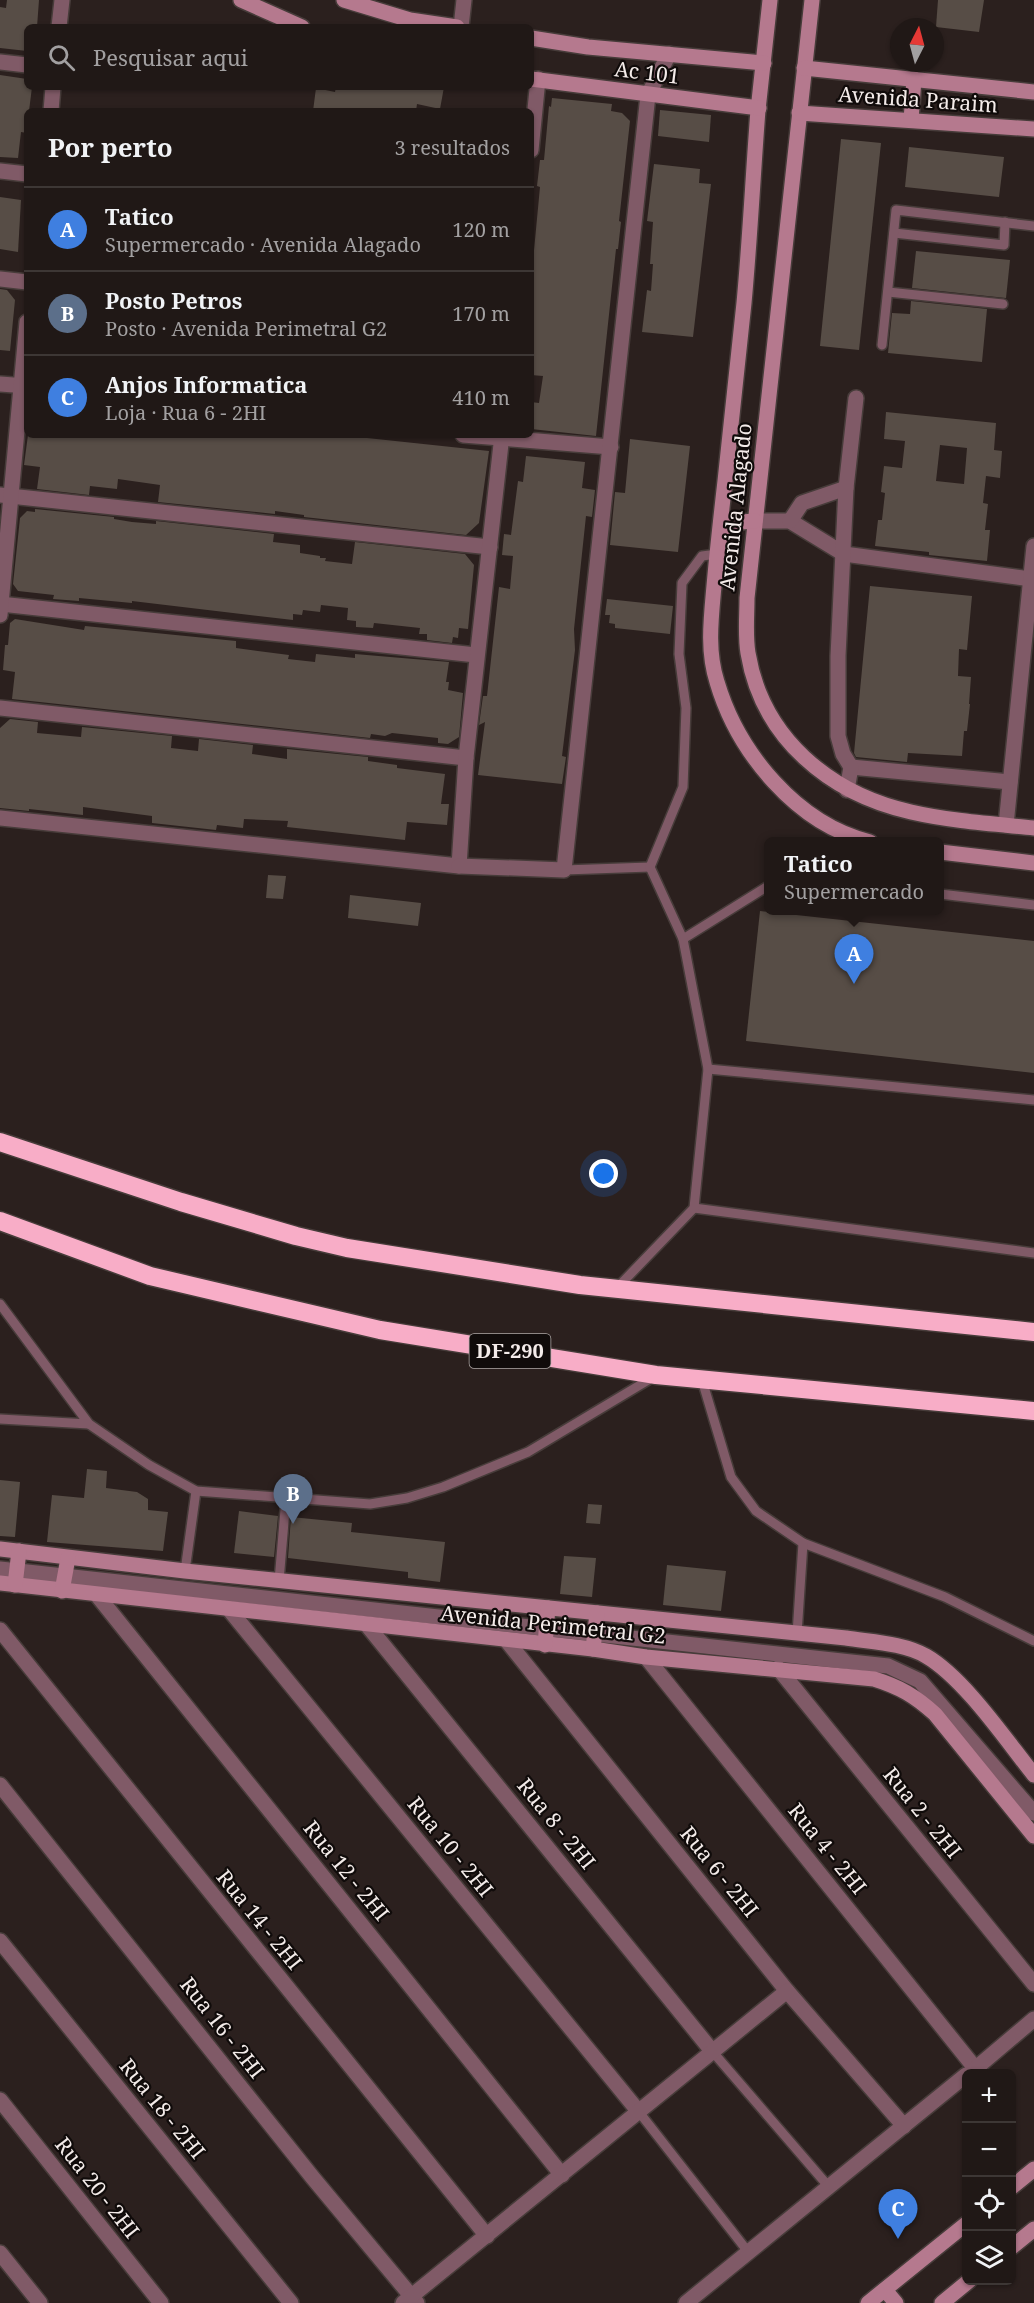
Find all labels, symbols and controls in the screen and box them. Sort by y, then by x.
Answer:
north arrow [890,18,944,72]
search box [24,24,534,90]
icon: search [45,41,78,74]
text: Pesquisar aqui [93,42,248,72]
street label: Ac 101 [613,54,681,90]
street label: Avenida Paraim [837,79,999,119]
text: Por perto [48,129,173,165]
text: 3 resultados [394,134,510,161]
text: Tatico [105,201,174,231]
text: A [60,216,75,243]
text: 120 m [452,216,510,243]
text: Supermercado · Avenida Alagado [105,231,421,258]
text: Posto Petros [105,285,242,315]
text: B [61,300,74,327]
text: 170 m [452,300,510,327]
text: Posto · Avenida Perimetral G2 [105,315,387,342]
text: Anjos Informatica [105,369,307,399]
text: C [61,384,74,411]
text: 410 m [452,384,510,411]
text: Loja · Rua 6 - 2HI [105,399,266,426]
street label: Avenida Alagado [712,422,758,592]
popup [764,837,944,915]
text: Tatico [784,848,853,878]
text: Supermercado [784,878,924,905]
pin: A [834,934,874,984]
your location [589,1159,618,1188]
road number: DF-290 [470,1334,550,1368]
pin: B [274,1474,312,1524]
street label: Avenida Perimetral G2 [439,1598,667,1650]
street label: Rua 2 - 2HI [877,1761,968,1864]
street label: Rua 8 - 2HI [511,1772,602,1875]
street label: Rua 10 - 2HI [402,1790,500,1902]
street label: Rua 4 - 2HI [782,1797,873,1900]
street label: Rua 12 - 2HI [298,1814,396,1926]
street label: Rua 6 - 2HI [674,1820,765,1923]
street label: Rua 14 - 2HI [211,1863,309,1975]
street label: Rua 16 - 2HI [174,1971,271,2084]
street label: Rua 18 - 2HI [114,2052,212,2164]
map controls [962,2069,1016,2285]
button: + [962,2069,1016,2123]
button: − [962,2123,1016,2177]
street label: Rua 20 - 2HI [49,2131,146,2244]
button: locate [962,2177,1016,2231]
pin: C [878,2190,918,2239]
button: layers [962,2231,1016,2285]

